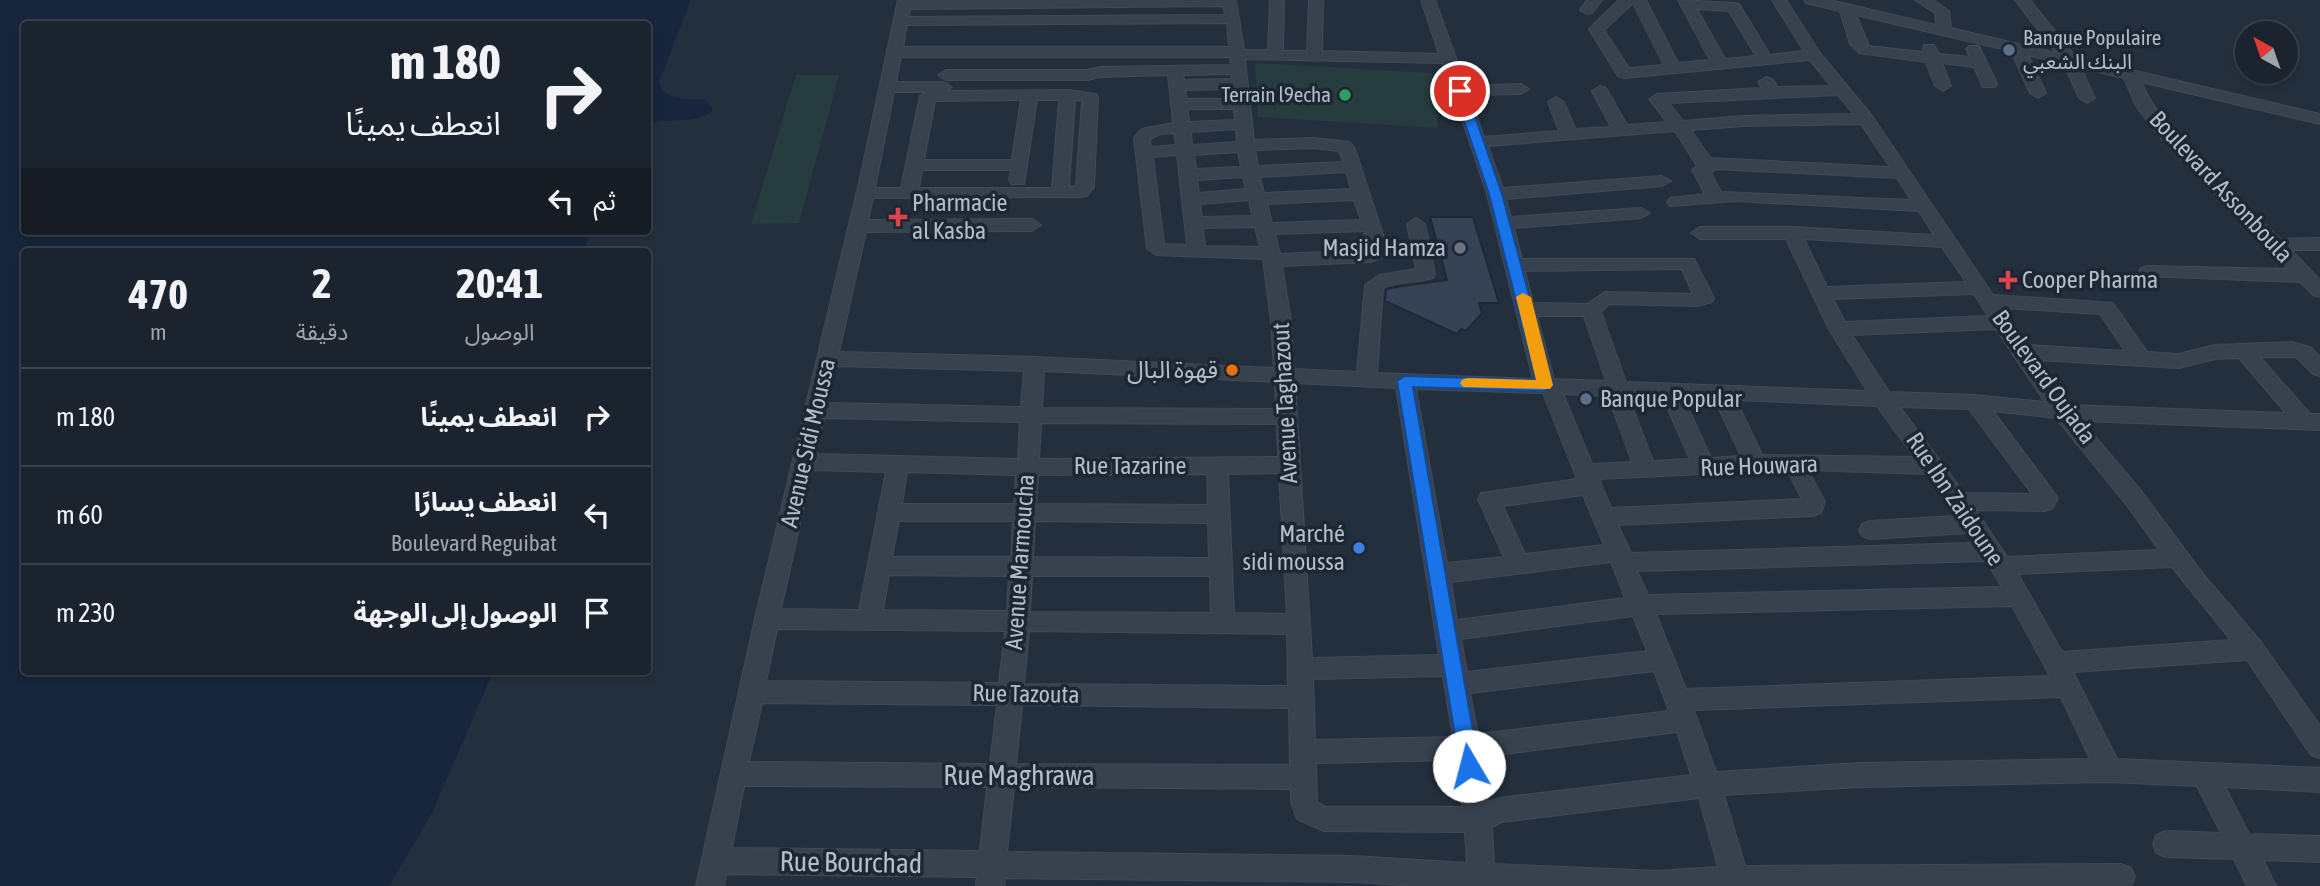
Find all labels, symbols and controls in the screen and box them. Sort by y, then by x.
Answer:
north arrow [2235,21,2298,84]
map controls [2235,21,2298,84]
place label: Banque Populaire البنك الشعبي [2023,25,2161,78]
text: 180 m [390,33,501,89]
marker: Banque Populaire البنك الشعبي [2001,42,2017,58]
icon: right [525,49,616,140]
pin [1430,61,1490,121]
icon: arrive [1441,72,1479,110]
place label: Terrain l9echa [1221,82,1331,106]
marker: Terrain l9echa [1337,87,1353,103]
text: انعطف يمينًا [346,105,501,142]
street label: Boulevard Assonboula [2144,105,2298,268]
icon: left [542,182,580,220]
text: ثم [594,186,616,216]
place label: Pharmacie al Kasba [912,189,1007,244]
marker: Pharmacie al Kasba [890,209,906,225]
place label: Masjid Hamza [1322,234,1446,261]
marker: Masjid Hamza [1452,240,1468,256]
text: 2 [312,259,332,307]
text: 20:41 [456,259,543,307]
place label: Cooper Pharma [2022,266,2158,293]
text: 470 [129,270,188,318]
marker: Cooper Pharma [2000,272,2016,288]
street label: Boulevard Oujada [1987,305,2102,449]
text: m [150,319,167,345]
text: دقيقة [296,319,348,345]
text: الوصول [465,319,535,345]
street label: Avenue Taghazout [1267,322,1302,484]
street label: Avenue Sidi Moussa [775,356,840,530]
place label: قهوة البال [1127,356,1218,384]
marker: قهوة البال [1224,362,1240,378]
place label: Banque Popular [1600,385,1743,412]
marker: Banque Popular [1578,391,1594,407]
icon: right [578,398,616,436]
text: 180 m [56,402,115,432]
text: انعطف يمينًا [420,402,557,432]
street label: Rue Ibn Zaidoune [1901,427,2010,570]
street label: Rue Houwara [1700,450,1818,481]
street label: Rue Tazarine [1074,452,1186,479]
street label: Avenue Marmoucha [1000,473,1039,651]
text: انعطف يسارًا [414,487,557,517]
icon: left [578,496,616,534]
text: 60 m [56,500,103,530]
place label: Marché sidi moussa [1243,520,1345,575]
text: Boulevard Reguibat [391,530,557,556]
marker: Marché sidi moussa [1351,540,1367,556]
icon: arrive [578,594,616,632]
text: 230 m [56,598,115,628]
text: الوصول إلى الوجهة [354,598,557,628]
street label: Rue Tazouta [972,679,1080,708]
position arrow [1432,729,1506,803]
street label: Rue Maghrawa [943,759,1095,791]
street label: Rue Bourchad [779,845,923,879]

